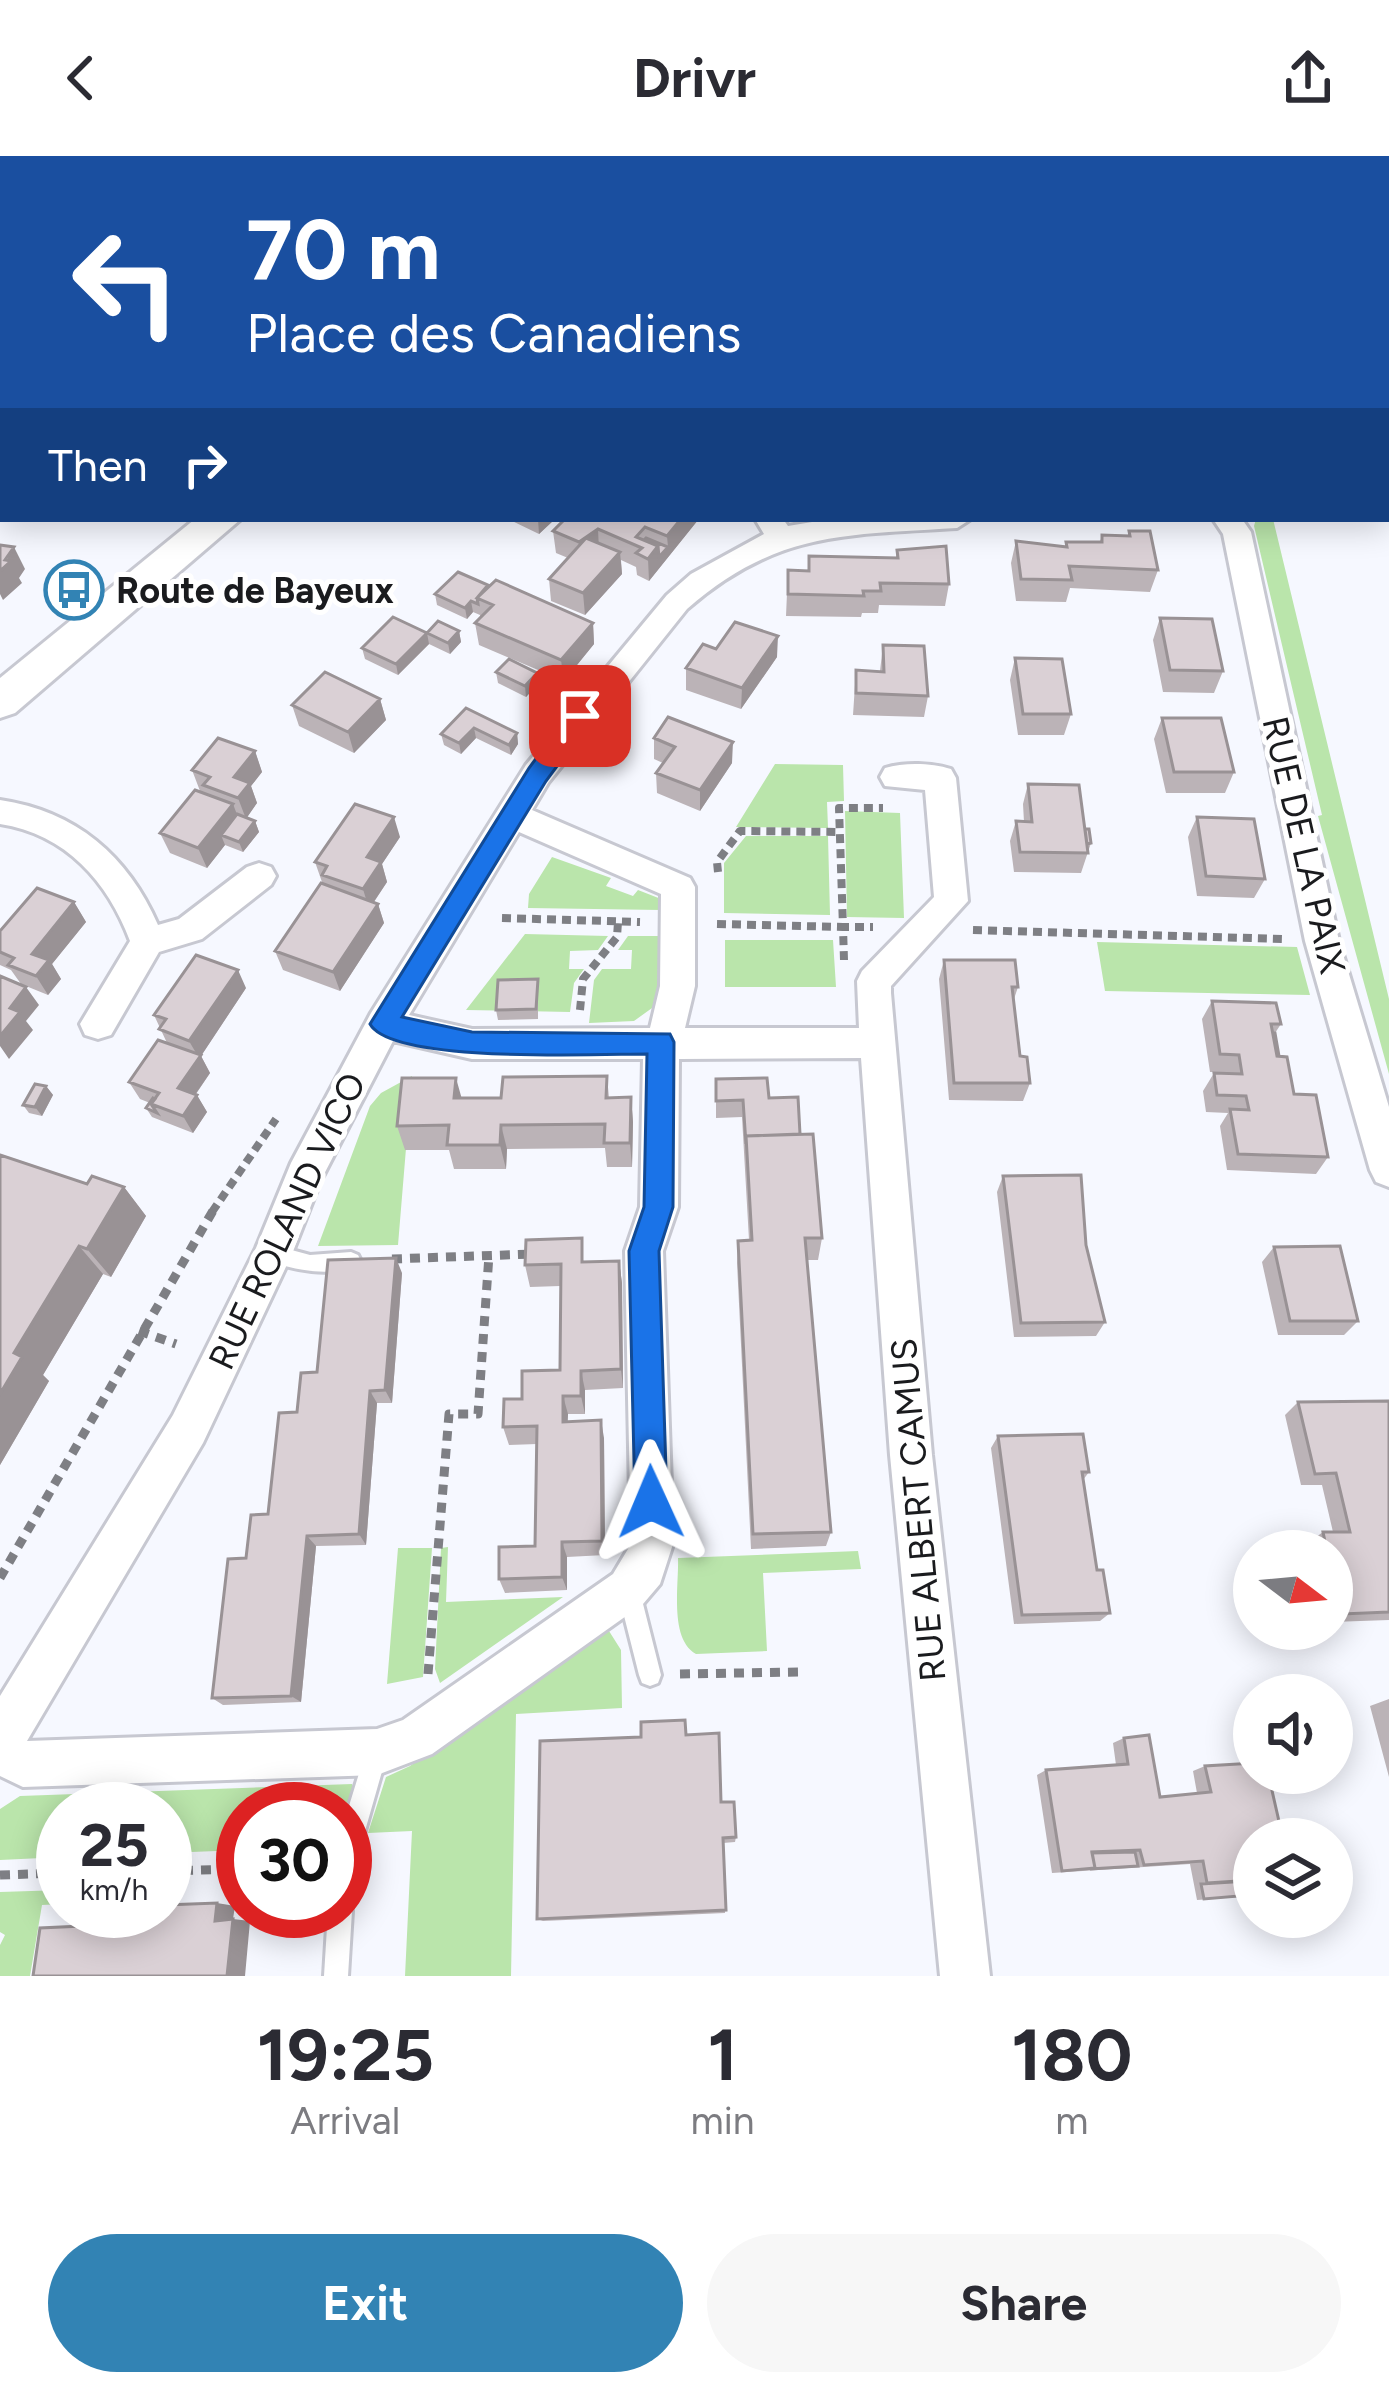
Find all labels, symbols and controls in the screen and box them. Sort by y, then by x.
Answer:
icon: back [48,45,114,111]
icon: share [1275,45,1341,111]
text: Drivr [633,46,756,111]
text: 70 m [246,199,440,300]
icon: left [48,204,204,360]
text: Place des Canadiens [246,301,741,366]
icon: right [172,432,238,498]
text: Then [48,438,148,492]
bus stop icon: Route de Bayeux [43,559,105,621]
place label: Route de Bayeux [116,569,394,612]
pin [529,665,631,767]
icon: arrive [547,683,613,749]
street label: RUE DE LA PAIX [1254,712,1354,978]
street label: RUE ROLAND VICO [199,1066,375,1376]
street label: RUE ALBERT CAMUS [882,1337,954,1683]
position arrow [588,1439,714,1565]
north arrow [1233,1530,1353,1650]
map controls [1233,1530,1353,1938]
button: sound [1233,1674,1353,1794]
speed limit sign: 30 [216,1782,372,1938]
text: 25 [79,1809,149,1881]
button: layers [1233,1818,1353,1938]
text: km/h [80,1871,148,1908]
text: 19:25 [257,2012,434,2098]
text: 1 [707,2012,738,2098]
text: 180 [1011,2012,1132,2098]
text: Arrival [290,2097,400,2144]
text: min [691,2097,755,2144]
text: m [1055,2097,1088,2144]
button: Exit [48,2234,683,2372]
button: Share [707,2234,1341,2372]

